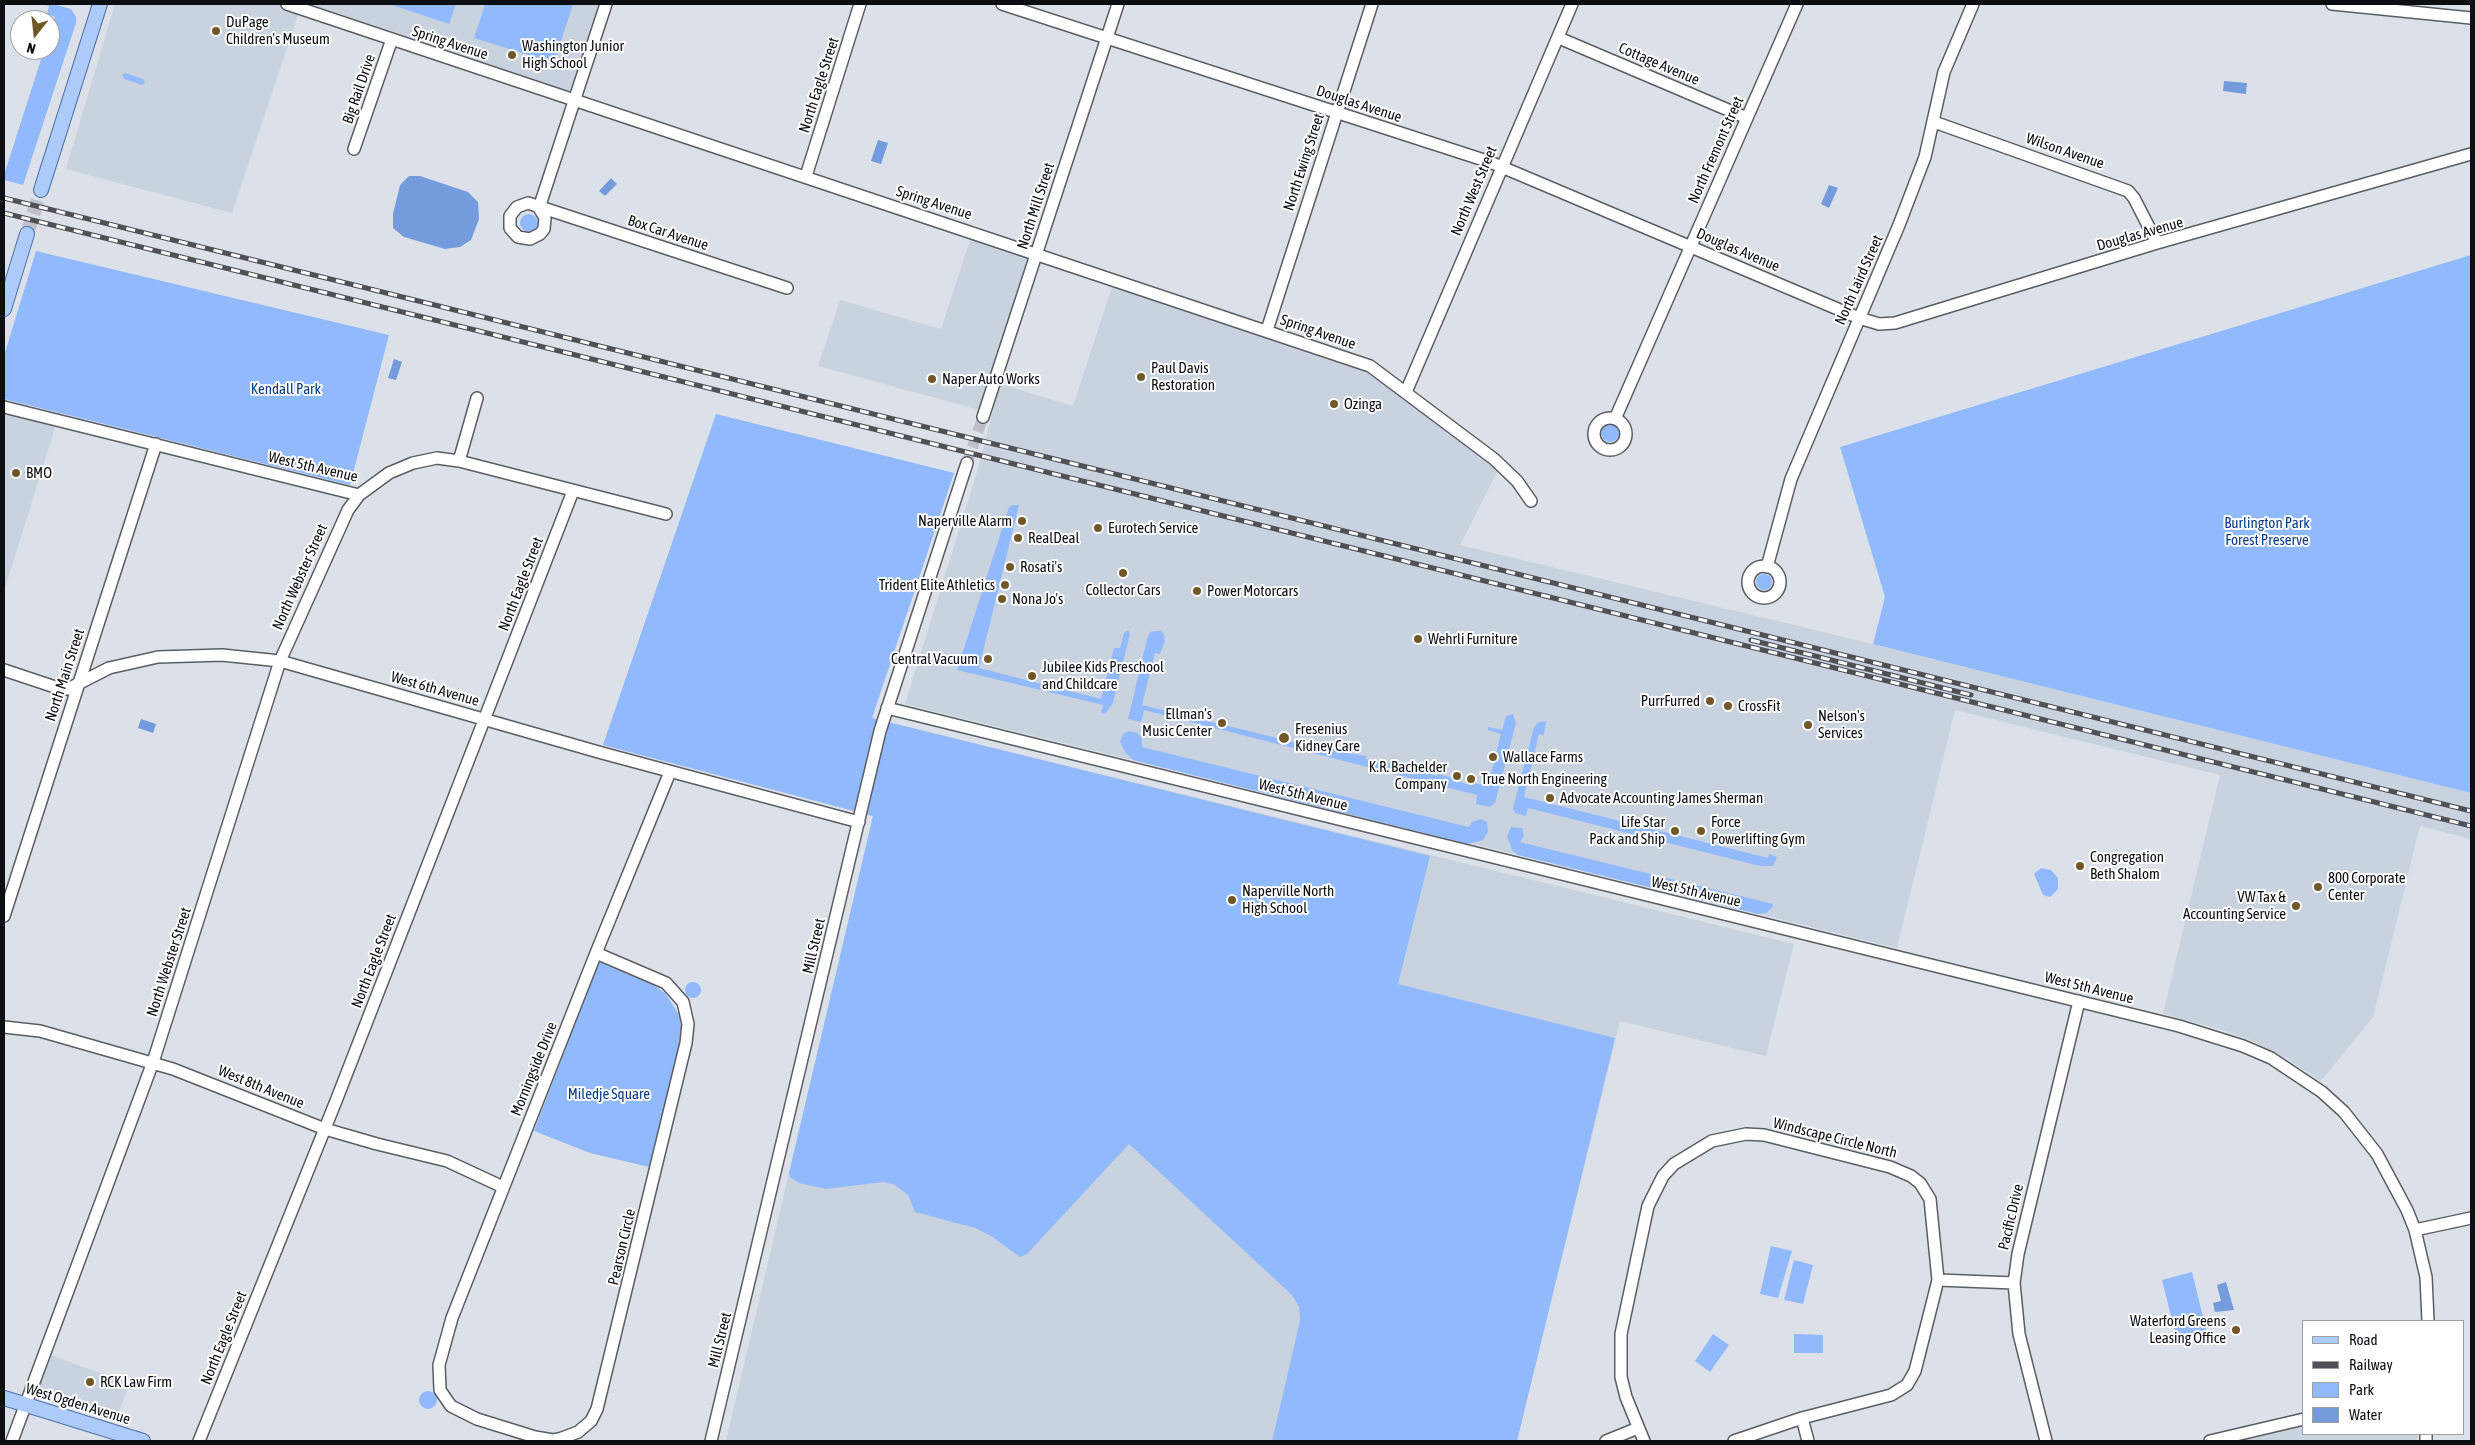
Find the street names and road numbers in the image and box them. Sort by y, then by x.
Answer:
street label: Spring Avenue [410,22,490,64]
street label: North Eagle Street [795,35,843,135]
street label: Cottage Avenue [1616,39,1702,89]
street label: Big Rail Drive [339,52,379,126]
street label: Douglas Avenue [1314,82,1404,126]
street label: North Fremont Street [1684,94,1748,206]
street label: North Ewing Street [1280,111,1328,213]
street label: Wilson Avenue [2024,129,2106,173]
street label: North West Street [1447,143,1501,239]
street label: North Mill Street [1013,160,1059,252]
street label: Spring Avenue [894,182,974,224]
street label: Box Car Avenue [625,211,711,255]
street label: Douglas Avenue [2095,213,2185,255]
street label: Douglas Avenue [1694,224,1782,276]
street label: North Laird Street [1831,232,1887,328]
street label: Spring Avenue [1278,311,1358,353]
street label: West 5th Avenue [267,448,359,486]
street label: North Webster Street [269,521,331,633]
street label: North Eagle Street [495,534,547,634]
street label: North Main Street [42,626,88,724]
street label: West 6th Avenue [389,668,481,710]
street label: West 5th Avenue [1257,775,1349,815]
street label: West 5th Avenue [1650,873,1742,911]
street label: North Webster Street [143,905,195,1019]
street label: North Eagle Street [348,911,400,1011]
street label: Mill Street [799,916,829,976]
street label: West 5th Avenue [2043,968,2135,1008]
street label: Morningside Drive [507,1019,561,1119]
street label: West 8th Avenue [215,1062,307,1112]
street label: Windscape Circle North [1771,1114,1899,1162]
street label: Pacific Drive [1995,1182,2027,1252]
street label: Pearson Circle [604,1207,640,1287]
street label: North Eagle Street [197,1289,251,1387]
street label: Mill Street [704,1310,736,1370]
street label: West Ogden Avenue [23,1380,133,1428]

